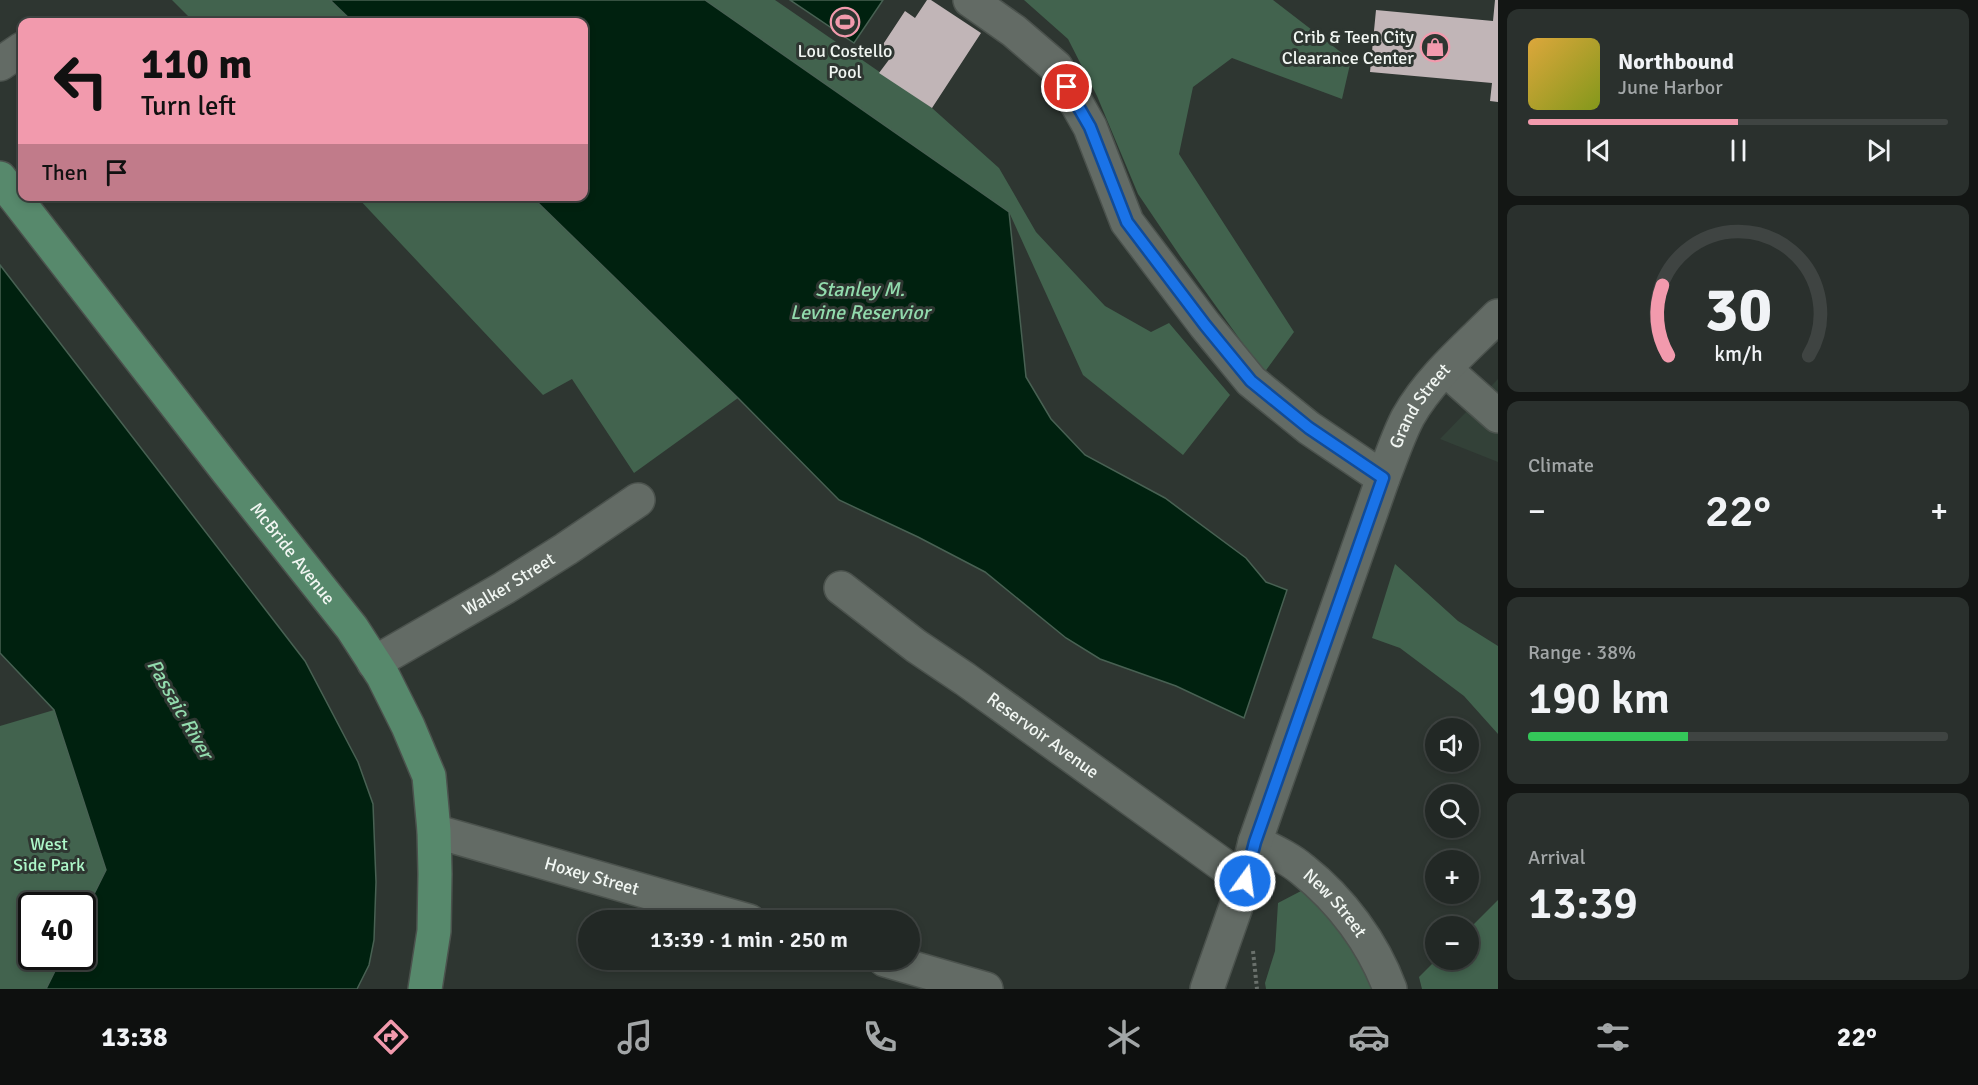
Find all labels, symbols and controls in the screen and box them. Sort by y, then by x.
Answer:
sports icon: Lou Costello Pool [829,6,861,38]
place label: Crib & Teen City Clearance Center [1282,26,1415,69]
shop icon: Crib & Teen City Clearance Center [1419,31,1451,63]
text: 110 m [141,39,252,90]
place label: Lou Costello Pool [798,40,892,83]
icon: left [42,42,120,120]
text: Northbound [1618,48,1734,75]
pin [1041,61,1092,112]
icon: arrive [1050,70,1083,103]
text: June Harbor [1618,75,1723,100]
text: Turn left [141,90,236,123]
icon: previous [1582,134,1615,167]
icon: pause [1722,134,1755,167]
icon: next [1862,134,1895,167]
icon: arrive [100,156,133,189]
text: Then [42,159,88,186]
text: 30 [1704,271,1772,348]
water label: Stanley M. Levine Reservior [790,277,933,325]
text: km/h [1714,341,1762,367]
street label: Grand Street [1384,359,1455,452]
text: Climate [1528,453,1594,478]
text: 22° [1705,484,1771,539]
text: − [1528,491,1546,532]
text: + [1930,491,1948,532]
street label: McBride Avenue [245,498,340,609]
street label: Walker Street [458,548,559,621]
text: Range · 38% [1528,640,1636,665]
water label: Passaic River [141,655,220,766]
text: 190 km [1528,671,1670,726]
street label: Reservoir Avenue [983,687,1103,783]
map controls [1425,718,1479,970]
button: sound [1425,718,1479,772]
button: search [1425,784,1479,838]
park label: West Side Park [13,833,85,876]
text: Arrival [1528,845,1586,870]
position arrow [1213,849,1277,913]
button: + [1425,850,1479,904]
street label: Hoxey Street [542,852,641,900]
street label: New Street [1299,864,1372,941]
text: 13:39 [1528,876,1638,931]
speed limit sign: 40 [18,892,96,970]
button: − [1425,916,1479,970]
text: 13:39 · 1 min · 250 m [650,926,848,953]
icon: directions [370,1016,412,1058]
icon: music [614,1016,656,1058]
icon: phone [859,1016,901,1058]
icon: climate [1103,1016,1145,1058]
icon: car [1348,1016,1390,1058]
icon: filters [1592,1016,1634,1058]
text: 13:38 [101,1021,168,1054]
text: 22° [1837,1021,1877,1054]

